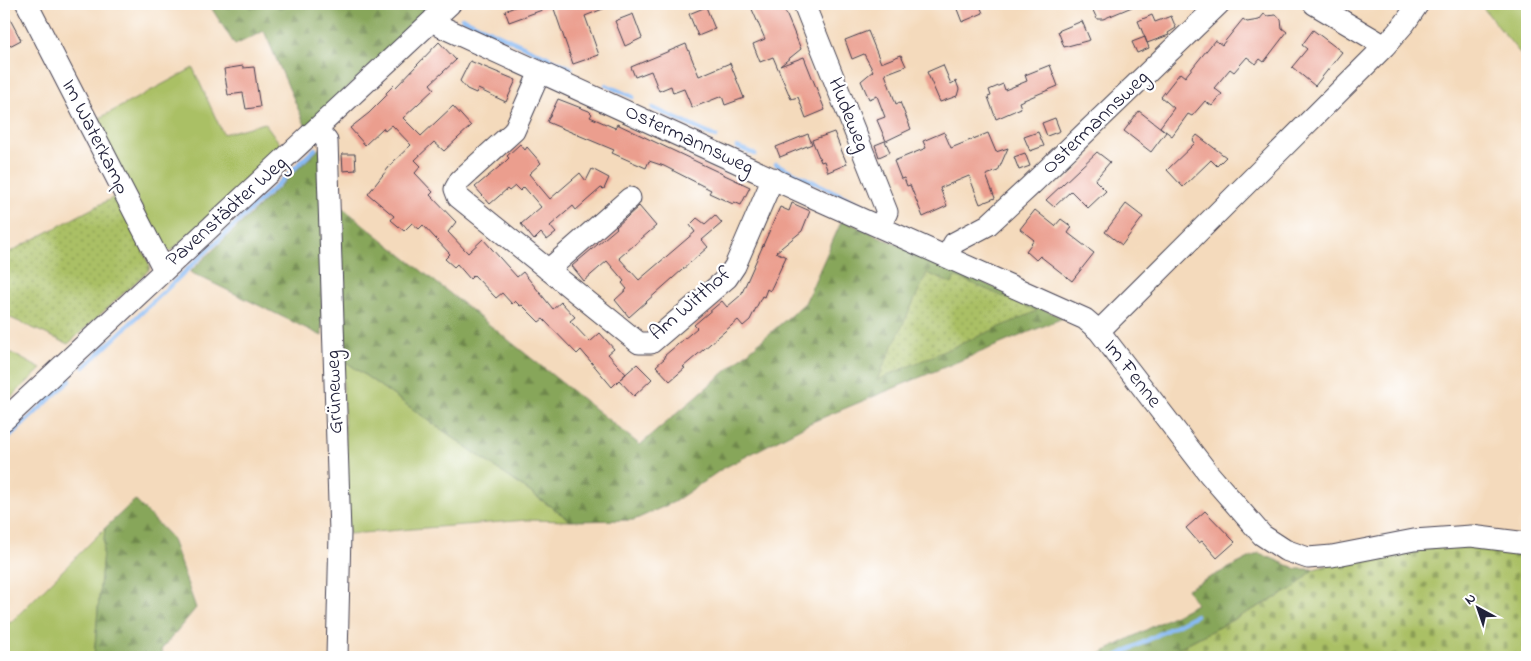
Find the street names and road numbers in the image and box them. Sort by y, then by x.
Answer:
street label: Ostermannsweg [1036,64,1158,184]
street label: Hudeweg [818,73,877,158]
street label: Im Waterkamp [53,74,137,200]
street label: Ostermannsweg [619,97,758,185]
street label: Pavenstädter Weg [160,149,296,276]
street label: Am Witthof [643,260,739,348]
street label: Im Fenne [1096,333,1169,415]
street label: Grüneweg [319,349,353,435]

